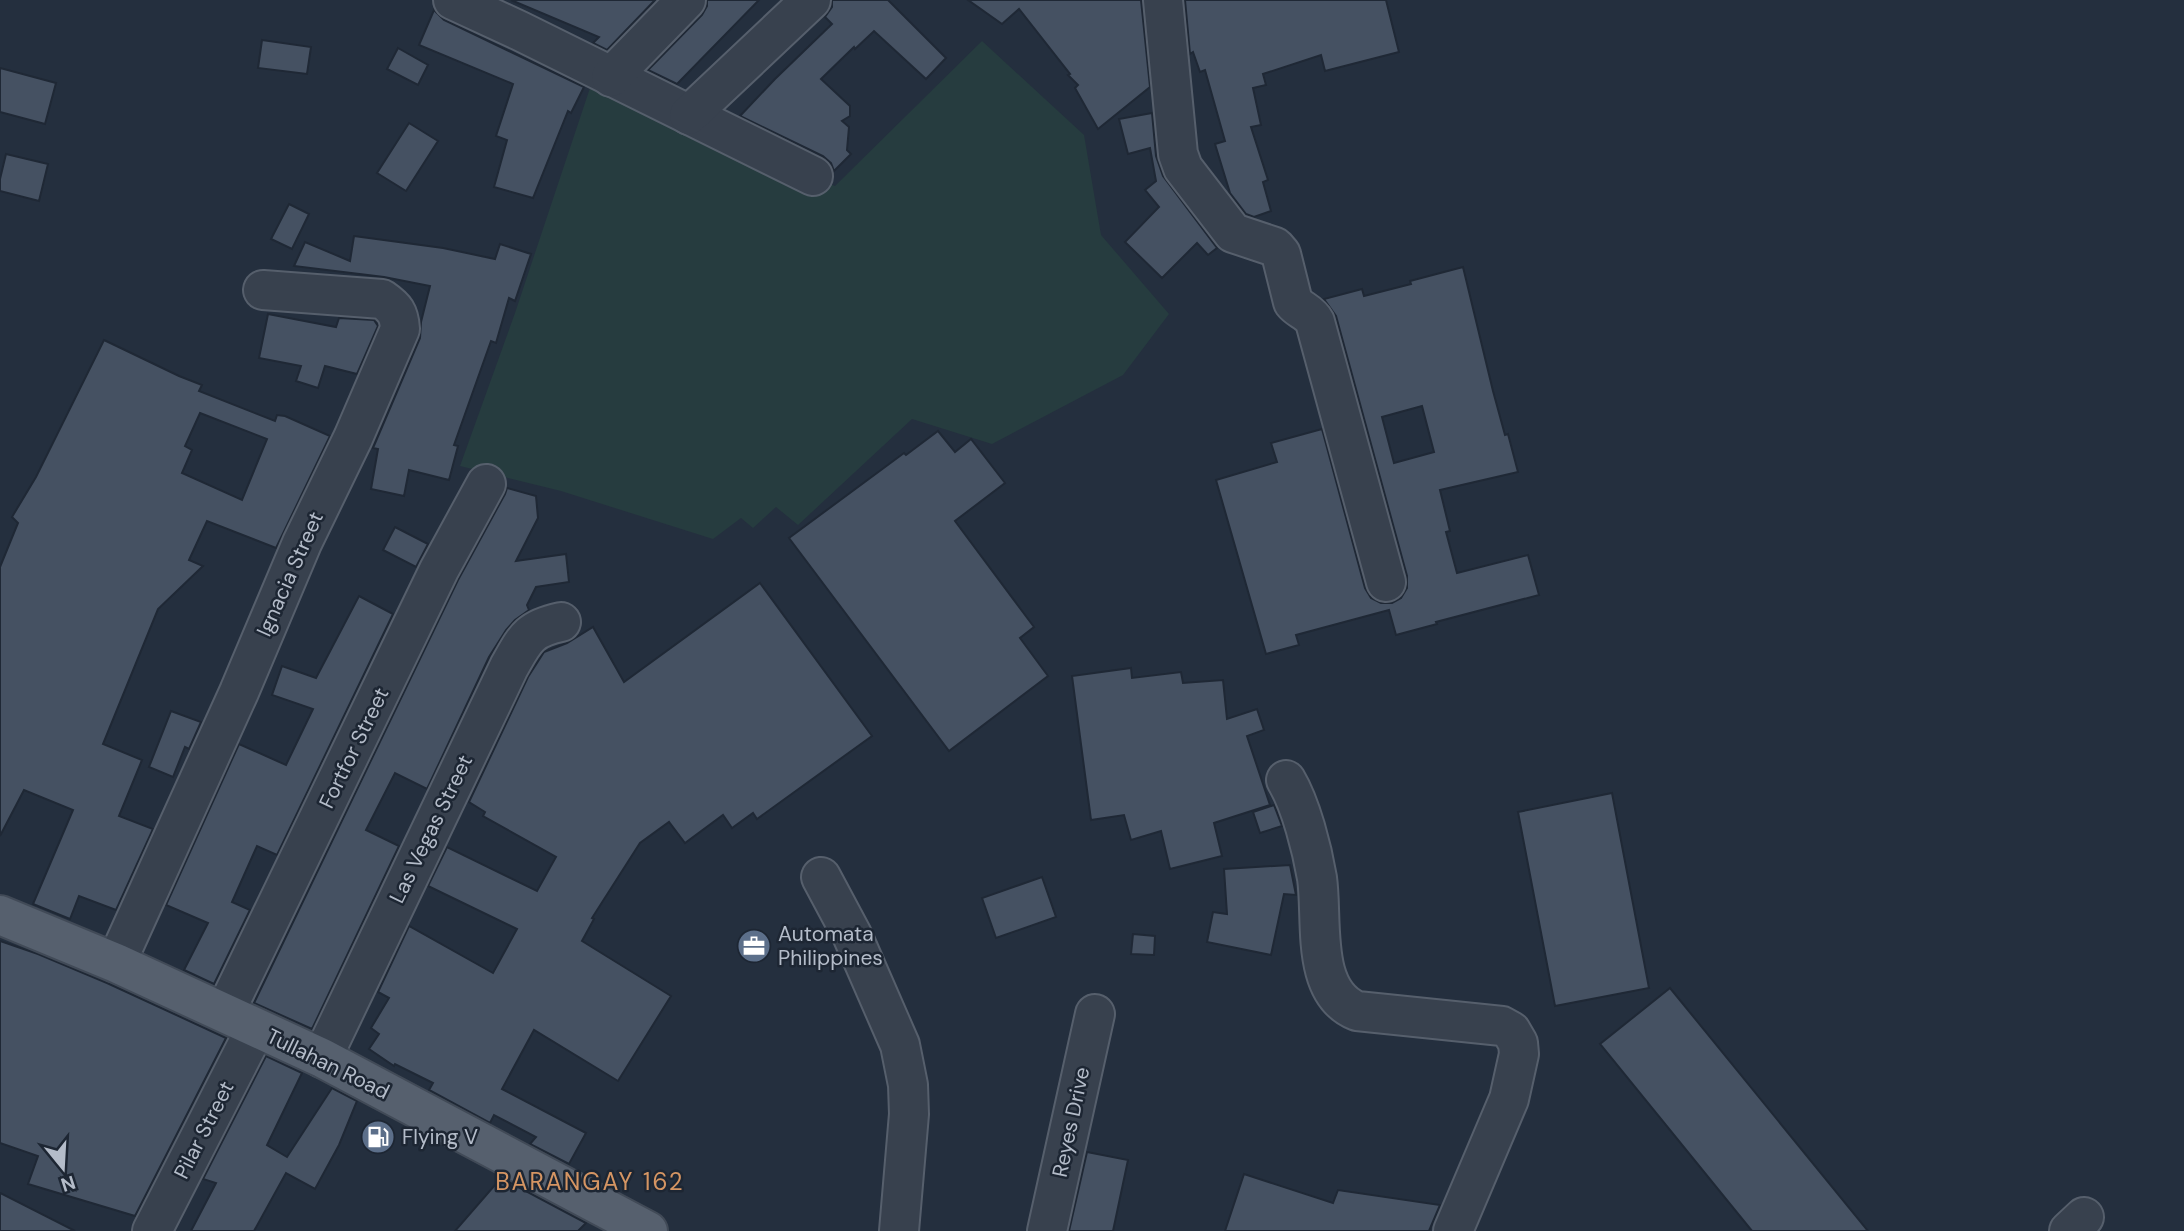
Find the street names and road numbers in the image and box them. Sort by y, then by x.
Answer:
street label: Ignacia Street [250,507,330,641]
street label: Fortfor Street [313,683,395,813]
street label: Las Vegas Street [383,750,479,908]
street label: Tullahan Road [262,1022,394,1106]
street label: Reyes Drive [1046,1064,1096,1180]
street label: Pilar Street [167,1076,241,1184]

